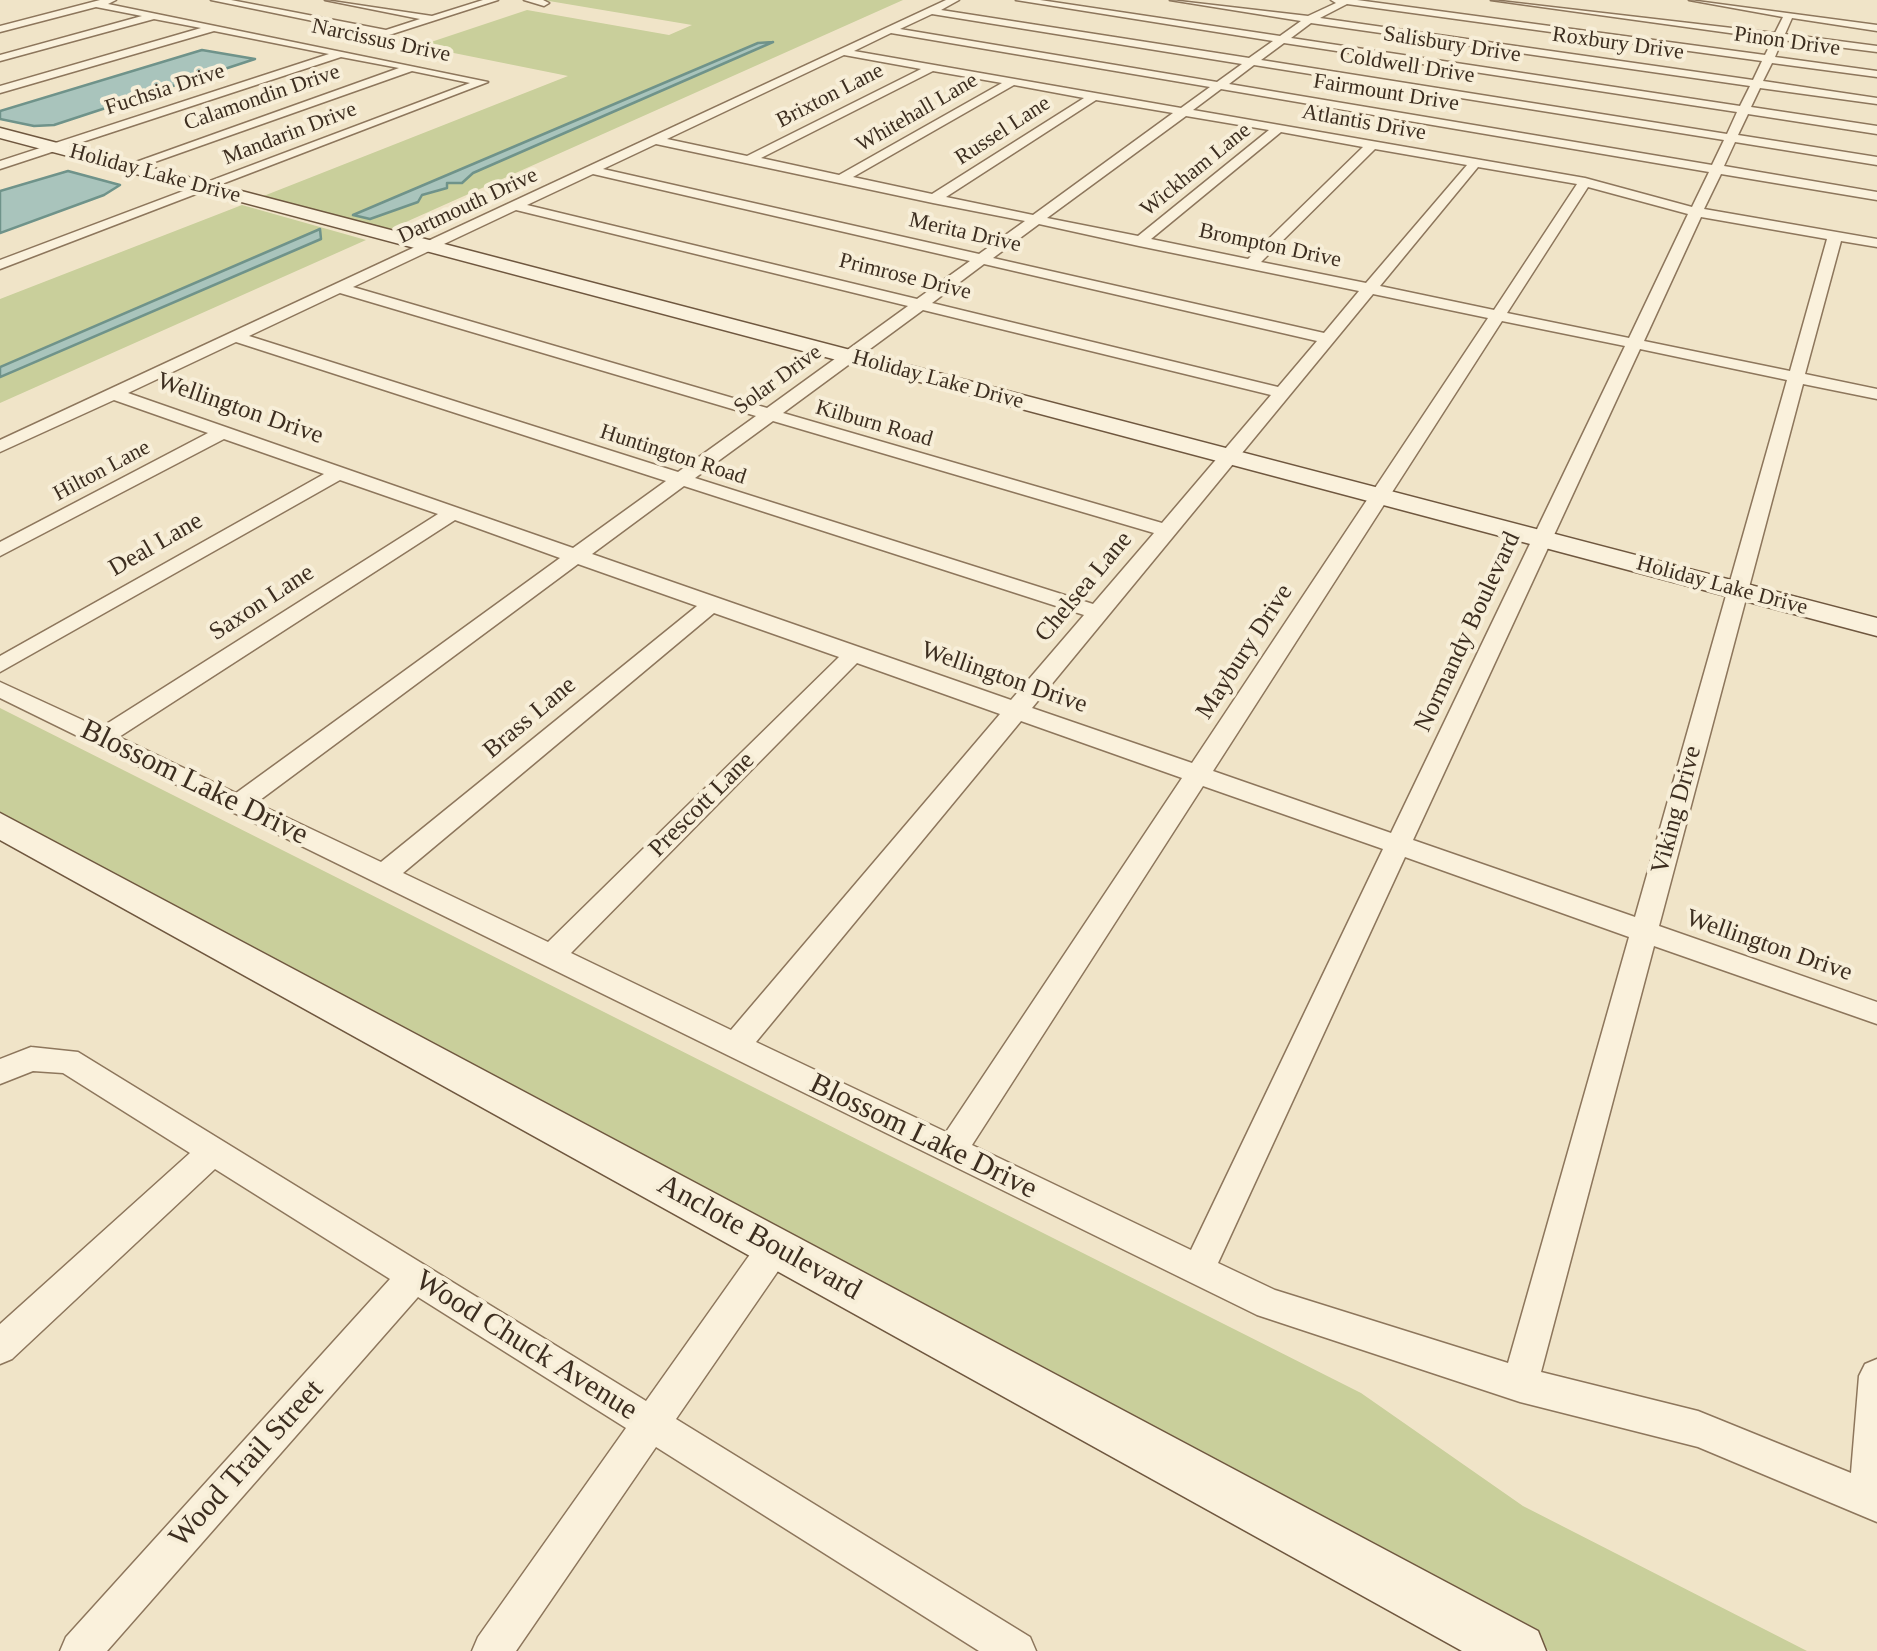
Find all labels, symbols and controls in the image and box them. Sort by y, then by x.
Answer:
street label: Narcissus Drive [309,13,453,69]
street label: Salisbury Drive [1381,21,1523,69]
street label: Pinon Drive [1732,21,1842,63]
street label: Roxbury Drive [1551,22,1685,66]
street label: Coldwell Drive [1338,42,1476,90]
street label: Fuchsia Drive [102,58,228,122]
street label: Brixton Lane [772,58,888,134]
street label: Calamondin Drive [181,59,343,137]
street label: Whitehall Lane [851,68,983,158]
street label: Fairmount Drive [1311,68,1461,118]
street label: Russel Lane [950,90,1056,172]
street label: Mandarin Drive [219,96,361,172]
street label: Atlantis Drive [1300,99,1428,147]
street label: Wickham Lane [1136,118,1256,222]
street label: Holiday Lake Drive [67,138,243,210]
street label: Dartmouth Drive [394,162,542,250]
street label: Merita Drive [906,207,1024,259]
street label: Brompton Drive [1196,218,1344,274]
street label: Primrose Drive [836,248,974,306]
street label: Solar Drive [729,339,827,421]
street label: Holiday Lake Drive [850,344,1026,416]
street label: Wellington Drive [153,367,327,451]
street label: Kilburn Road [813,395,935,453]
street label: Huntington Road [597,419,749,491]
street label: Hilton Lane [49,435,155,507]
street label: Deal Lane [104,506,208,584]
street label: Chelsea Lane [1029,526,1139,648]
street label: Normandy Boulevard [1408,527,1528,737]
street label: Holiday Lake Drive [1634,550,1810,622]
street label: Saxon Lane [204,558,320,648]
street label: Maybury Drive [1190,579,1300,725]
street label: Wellington Drive [917,636,1091,720]
street label: Brass Lane [478,671,582,765]
street label: Blossom Lake Drive [75,712,313,854]
street label: Viking Drive [1646,743,1708,877]
street label: Prescott Lane [643,746,761,864]
street label: Wellington Drive [1682,904,1856,988]
street label: Blossom Lake Drive [804,1066,1042,1208]
street label: Anclote Boulevard [651,1167,867,1309]
street label: Wood Chuck Avenue [408,1263,644,1429]
street label: Wood Trail Street [162,1373,332,1555]

